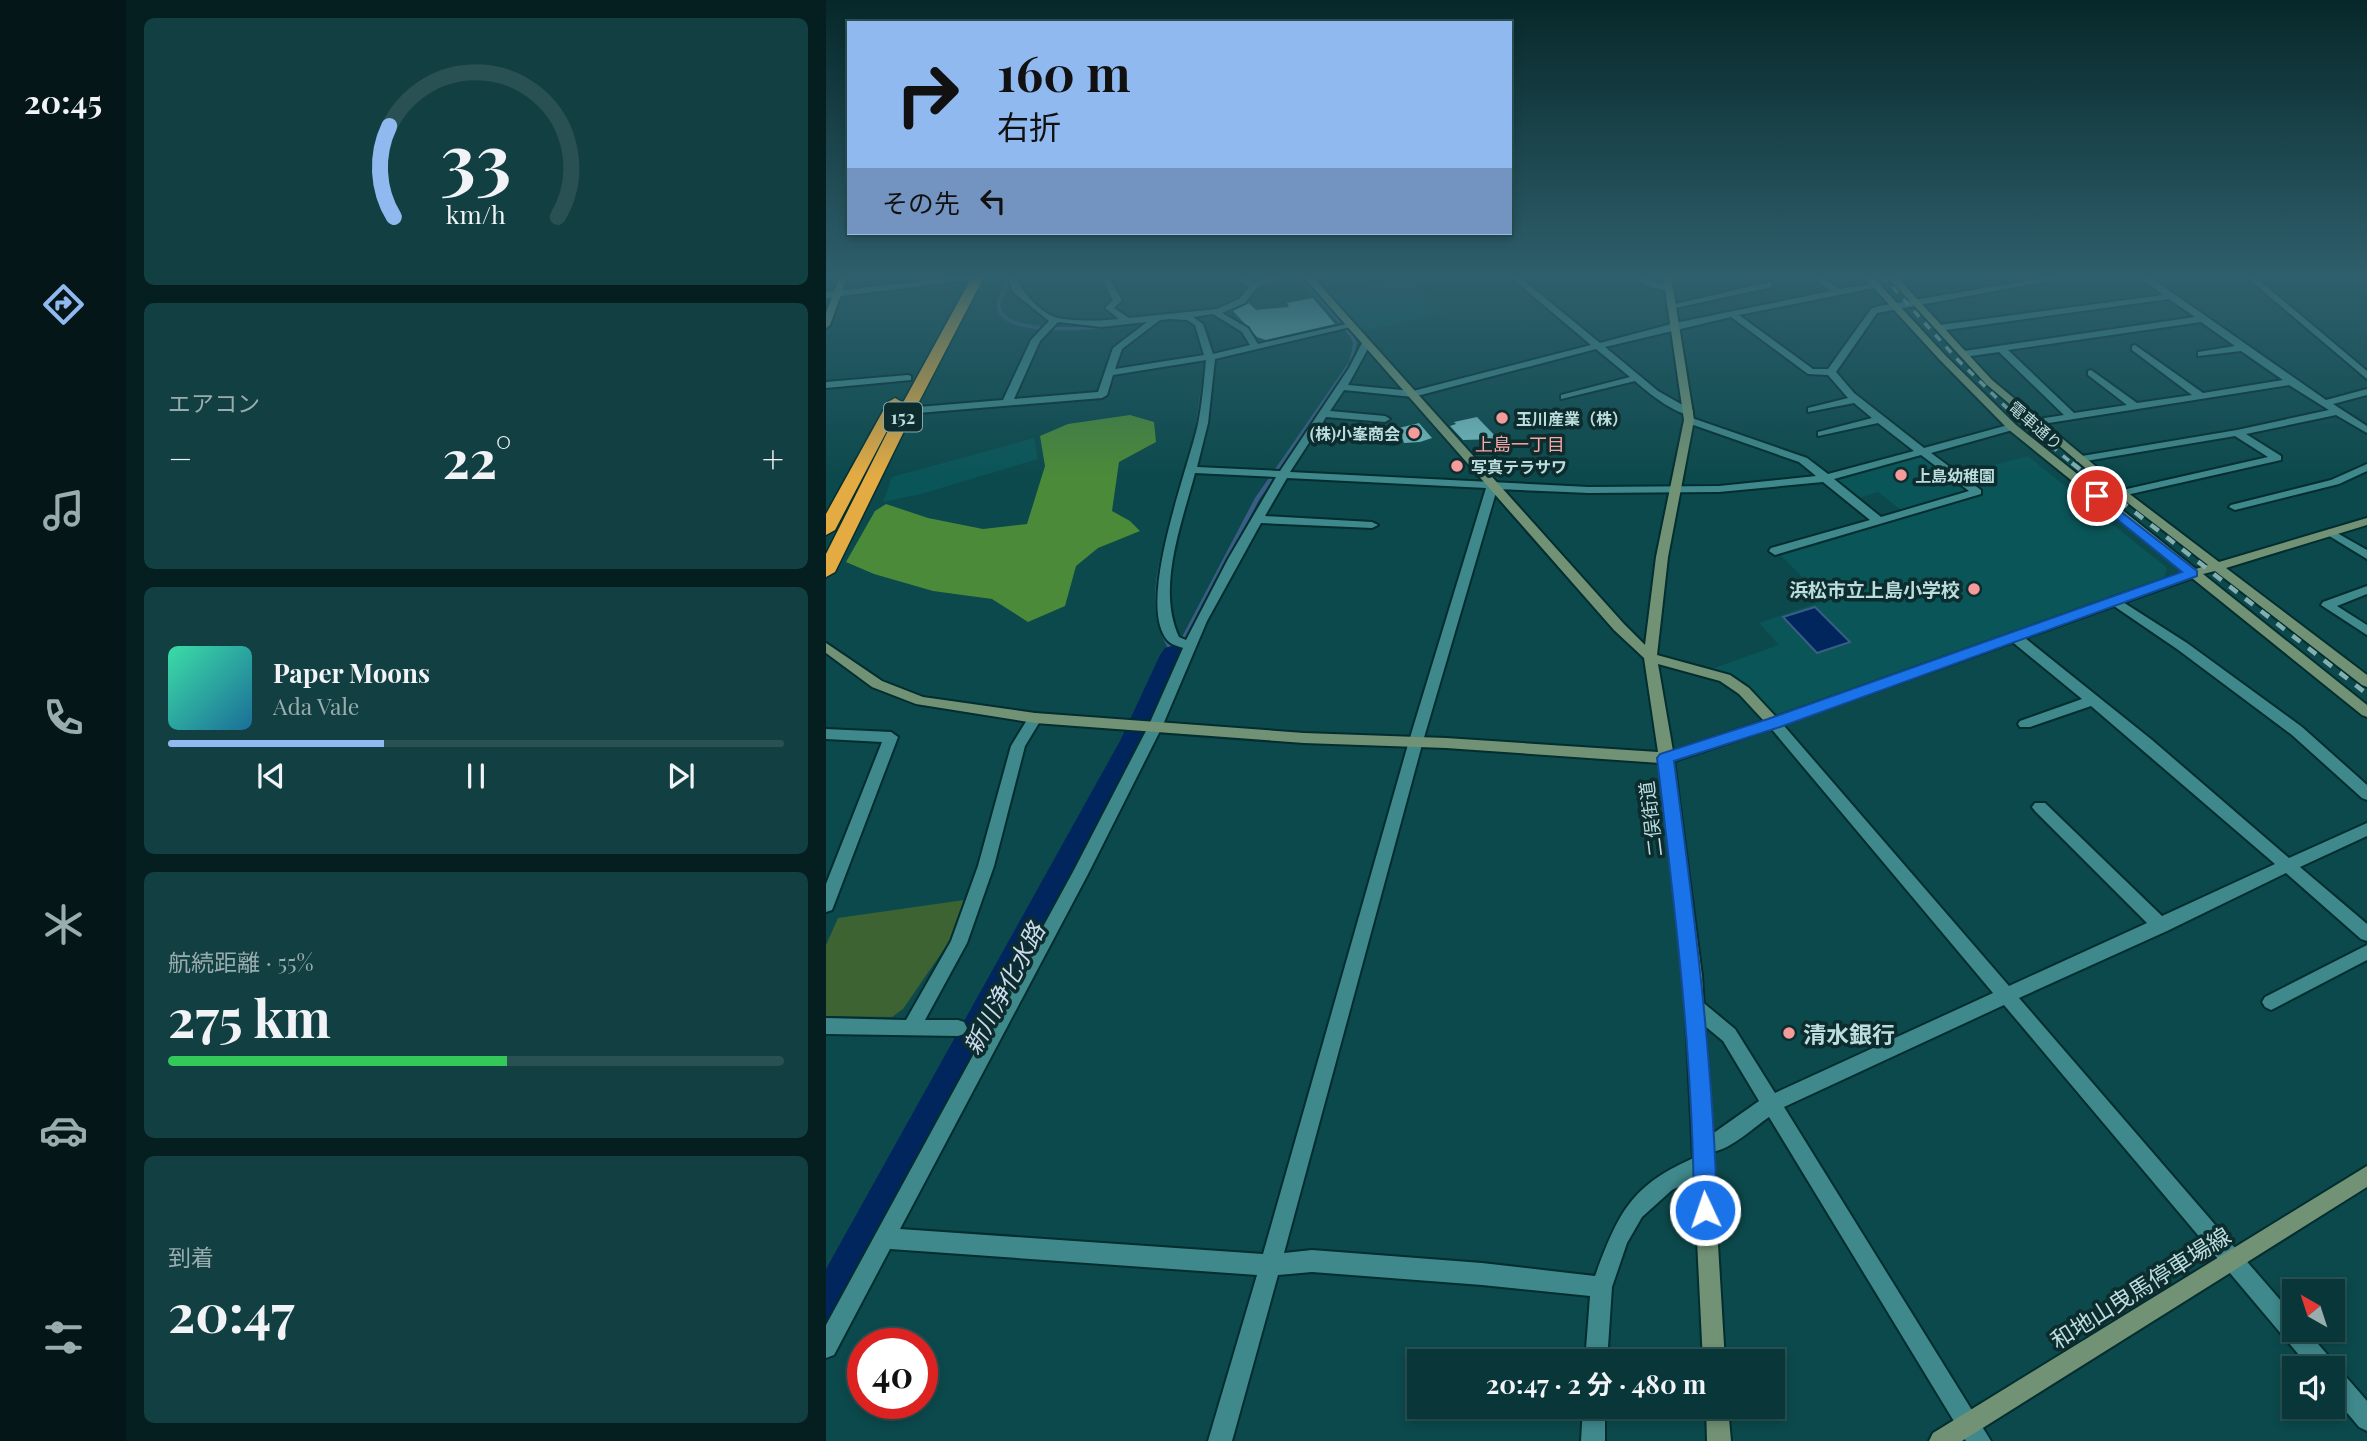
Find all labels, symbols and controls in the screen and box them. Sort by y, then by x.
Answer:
text: 160 m [997,39,1131,104]
icon: right [882,49,973,140]
text: 20:45 [24,79,102,122]
text: 右折 [997,104,1061,147]
text: 33 [440,109,512,206]
icon: left [974,182,1012,220]
text: その先 [882,185,960,220]
text: km/h [446,197,506,230]
icon: directions [39,280,88,329]
text: エアコン [168,387,260,418]
street label: 電車通り [2005,396,2067,454]
road number: 152 [884,402,922,432]
place label: 玉川産業（株） [1516,408,1628,429]
marker: 玉川産業（株） [1494,410,1510,426]
text: 22° [443,423,512,492]
place label: (株)小峯商会 [1310,423,1400,444]
marker: (株)小峯商会 [1406,425,1422,441]
text: − [168,432,193,483]
text: + [762,432,784,483]
district label: 上島一丁目 [1475,432,1565,456]
place label: 写真テラサワ [1471,456,1567,477]
marker: 写真テラサワ [1449,458,1465,474]
place label: 上島幼稚園 [1915,465,1995,486]
pin [2067,466,2127,526]
marker: 上島幼稚園 [1893,467,1909,483]
icon: arrive [2078,477,2116,515]
icon: music [39,486,88,535]
place label: 浜松市立上島小学校 [1789,576,1960,602]
marker: 浜松市立上島小学校 [1966,581,1982,597]
text: Paper Moons [273,655,430,690]
text: Ada Vale [273,690,360,721]
icon: phone [39,693,88,742]
icon: previous [252,757,290,795]
icon: pause [457,757,495,795]
icon: next [662,757,700,795]
street label: 二俣街道 [1632,780,1668,858]
icon: climate [39,900,88,949]
water label: 新川浄化水路 [955,915,1052,1059]
text: 航続距離 · 55% [168,946,314,977]
text: 275 km [168,982,331,1051]
place label: 清水銀行 [1803,1018,1895,1049]
marker: 清水銀行 [1781,1025,1797,1041]
icon: car [39,1106,88,1155]
position arrow [1668,1173,1742,1247]
street label: 和地山曳馬停車場線 [2044,1219,2236,1355]
text: 到着 [168,1241,214,1272]
text: 20:47 [168,1277,294,1346]
north arrow [2282,1279,2345,1342]
map controls [2282,1279,2345,1419]
icon: filters [39,1313,88,1362]
speed limit sign: 40 [847,1328,938,1419]
button: sound [2282,1356,2345,1419]
text: 20:47 · 2 分 · 480 m [1486,1366,1706,1401]

